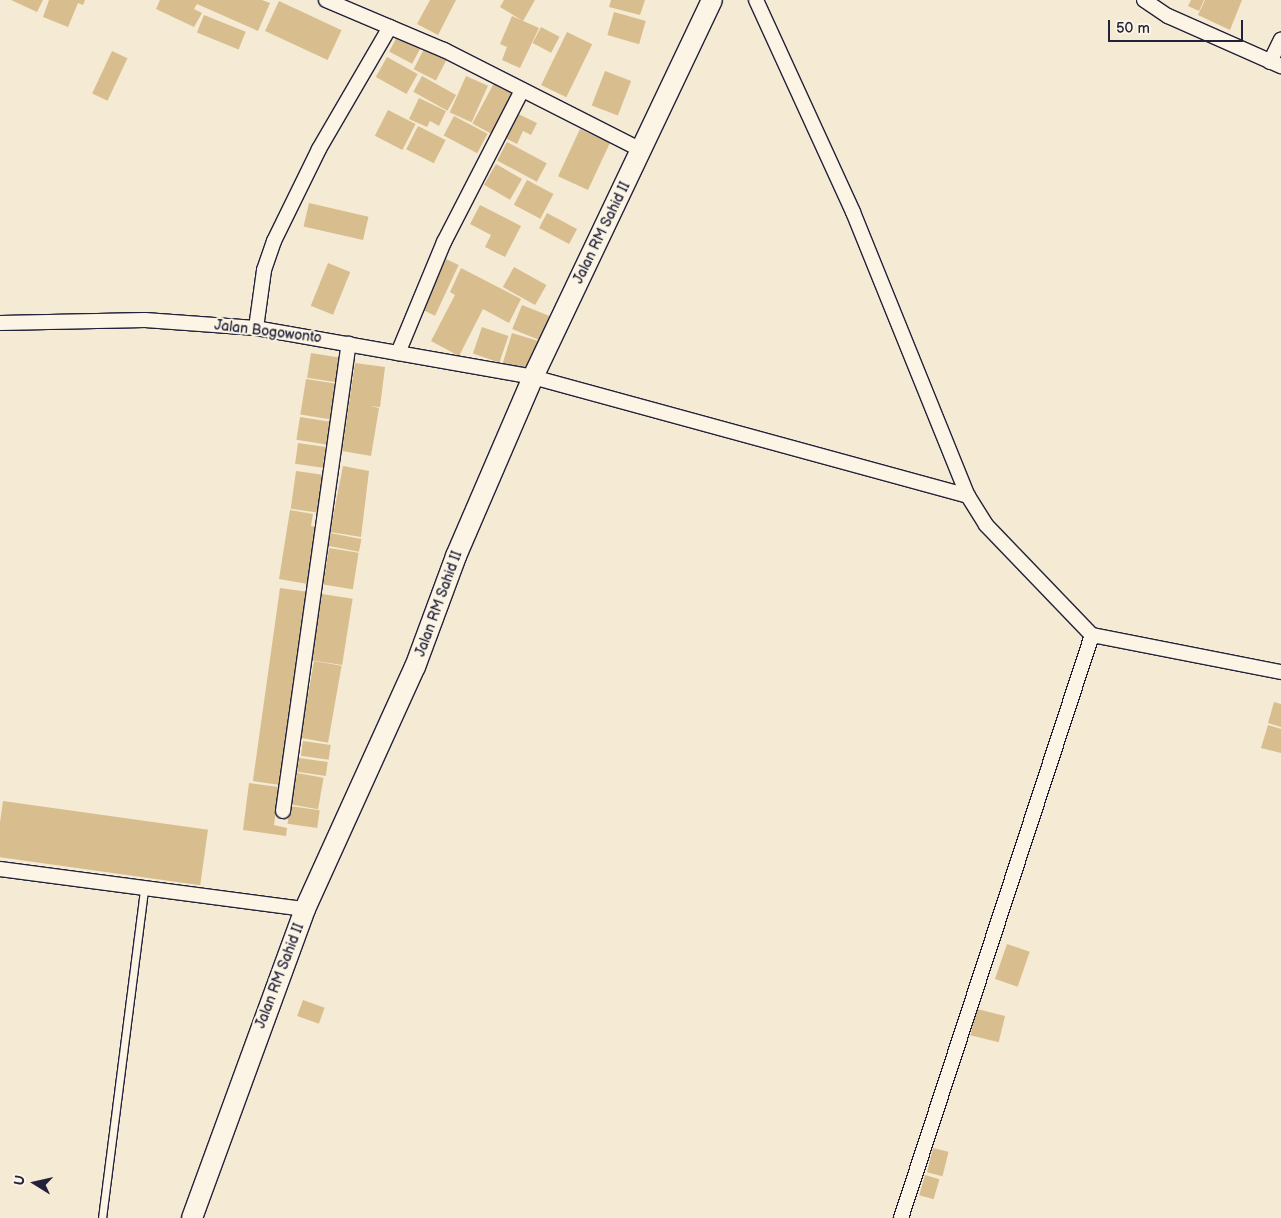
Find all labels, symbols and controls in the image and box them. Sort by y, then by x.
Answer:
scale bar [1111,10,1246,42]
text: 50 m [1116,19,1150,38]
street label: Jalan RM Sahid II [570,179,634,287]
street label: Jalan Bogowonto [213,317,323,347]
street label: Jalan RM Sahid II [412,549,466,659]
street label: Jalan RM Sahid II [252,921,308,1031]
north arrow [10,1158,60,1208]
text: U [10,1174,29,1187]

